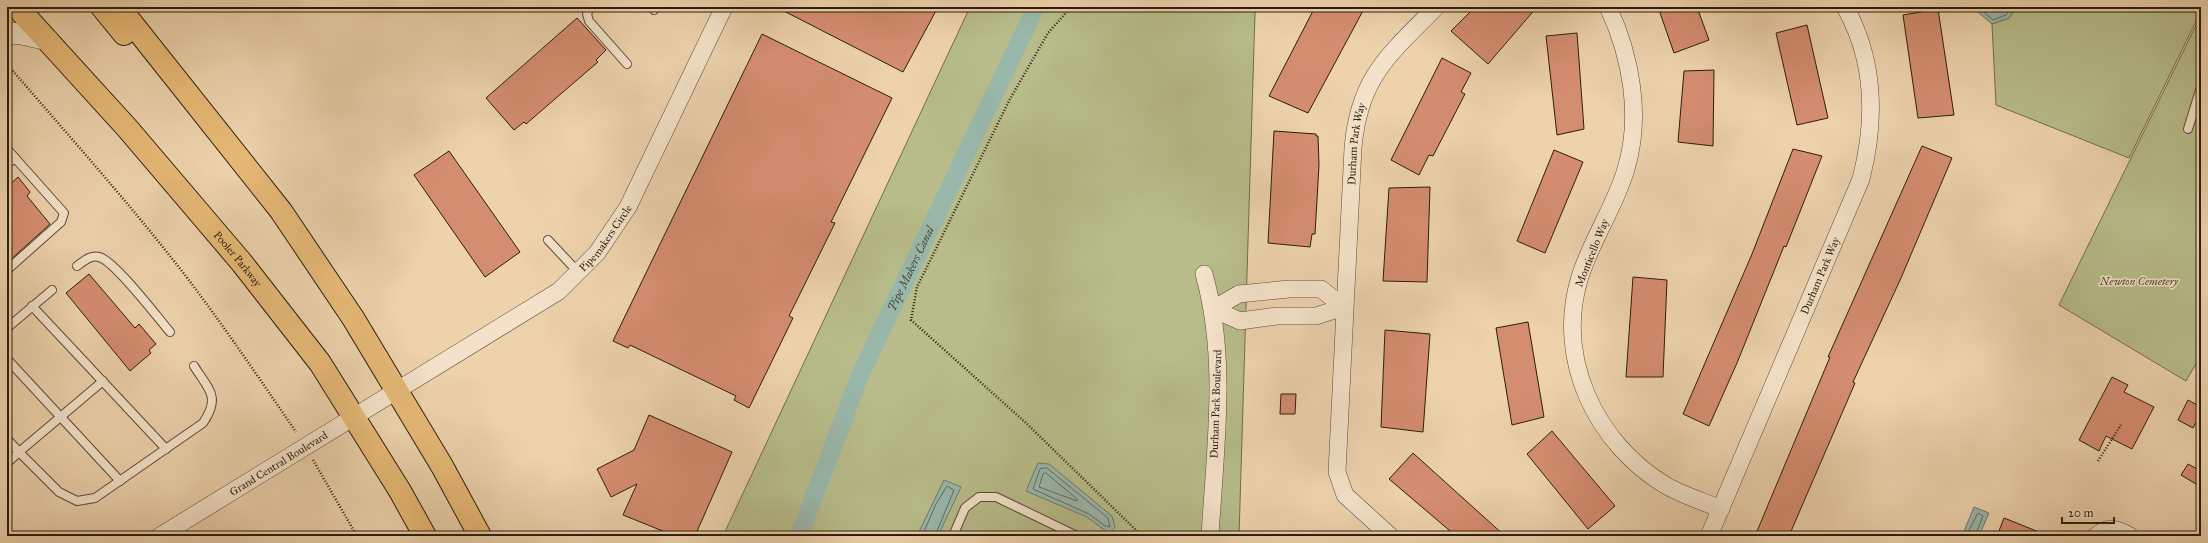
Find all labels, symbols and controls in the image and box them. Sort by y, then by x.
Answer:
street label: Durham Park Way [1345,100,1368,185]
street label: Pipemakers Circle [576,202,635,274]
street label: Monticello Way [1572,216,1612,289]
water label: Pipe Makers Canal [885,222,938,313]
street label: Pooler Parkway [211,228,265,290]
street label: Durham Park Way [1798,234,1842,316]
park label: Newton Cemetery [2099,275,2179,288]
street label: Durham Park Boulevard [1208,349,1224,459]
street label: Grand Central Boulevard [227,428,330,498]
scale bar [2062,499,2114,525]
text: 20 m [2068,506,2094,520]

